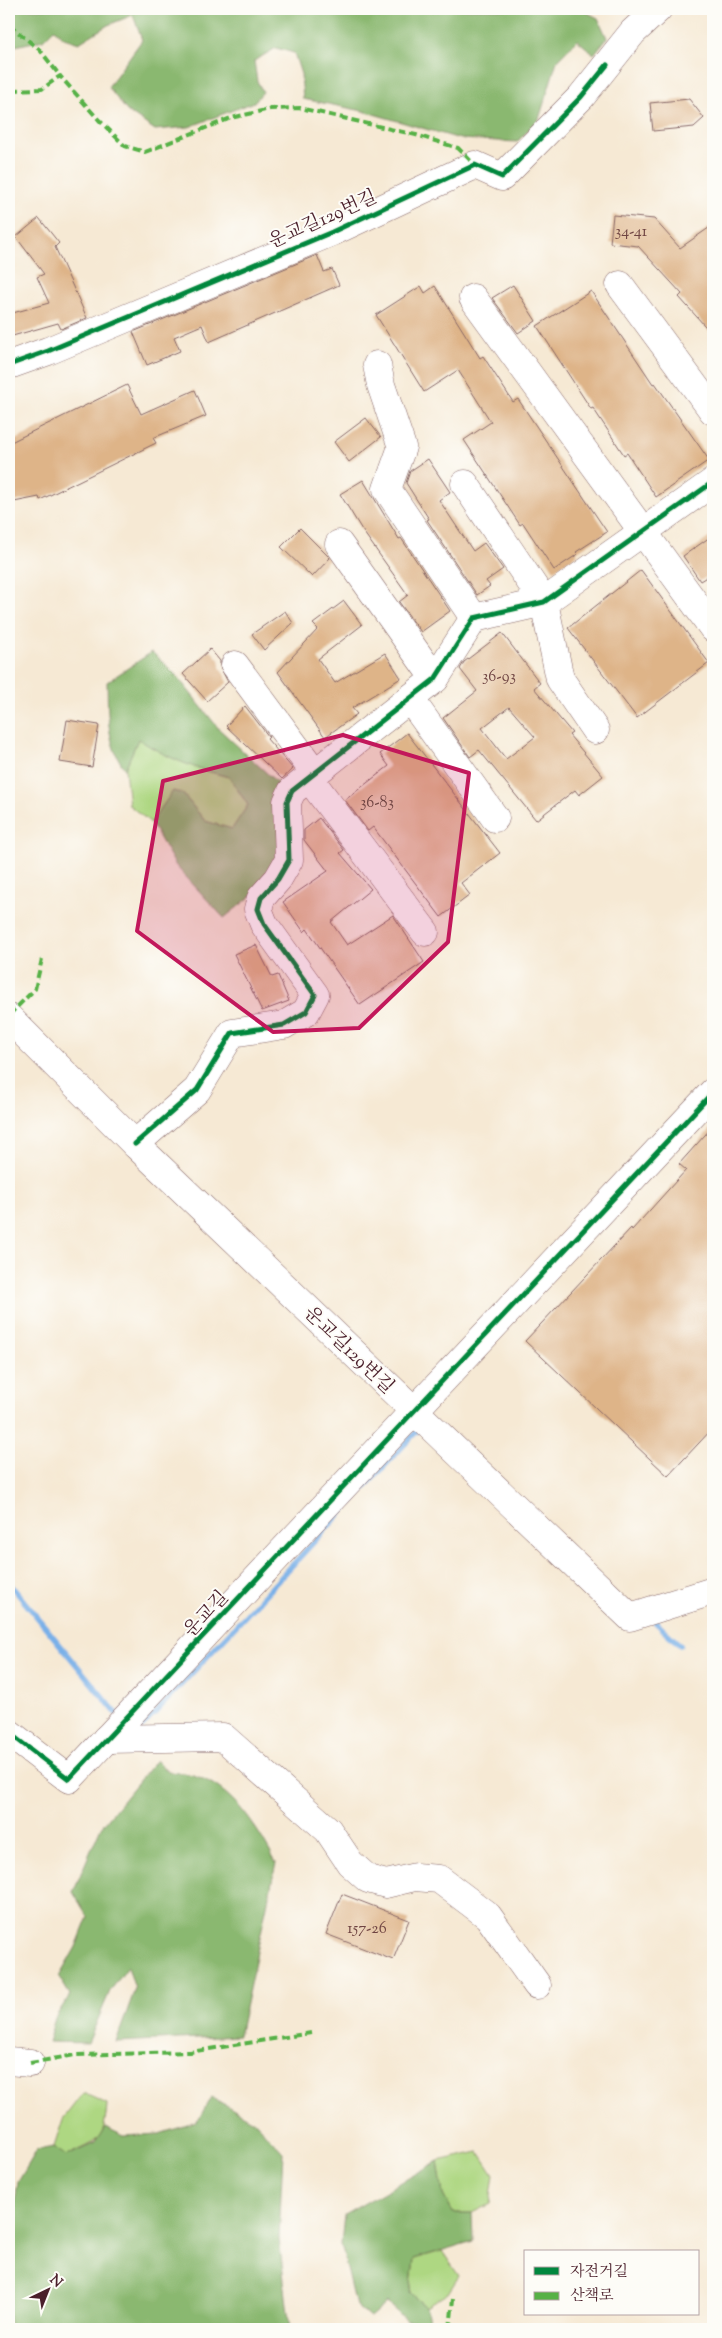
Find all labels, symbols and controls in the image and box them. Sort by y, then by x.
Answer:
street label: 운교길129번길 [264,184,382,256]
house number: 34-41 [615,221,648,244]
house number: 36-93 [482,666,516,689]
house number: 36-83 [360,792,394,815]
street label: 운교길129번길 [297,1301,399,1401]
street label: 운교길 [178,1585,235,1644]
house number: 157-26 [347,1918,387,1941]
legend [524,2250,700,2316]
text: 자전거길 [570,2262,628,2283]
north arrow [22,2266,72,2316]
text: N [45,2271,66,2293]
text: 산책로 [570,2286,614,2307]

